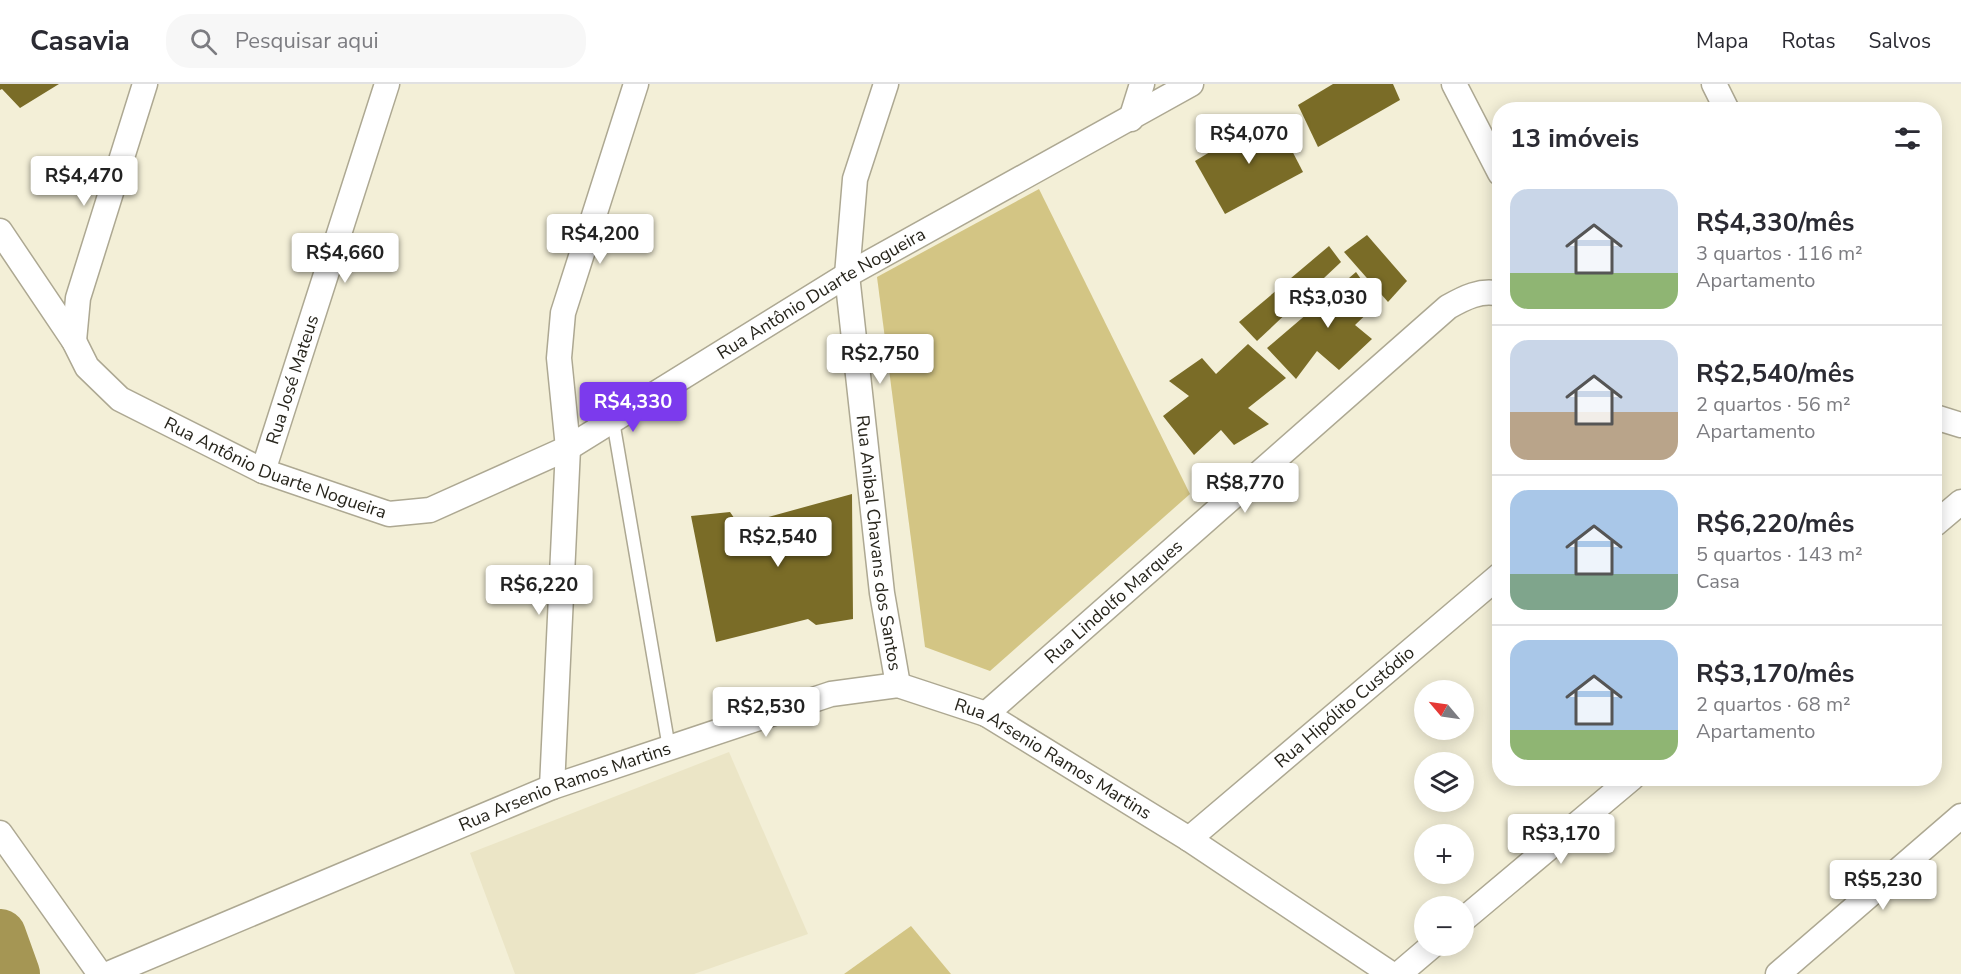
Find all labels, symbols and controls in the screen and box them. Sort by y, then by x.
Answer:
search box [166,14,586,68]
text: Casavia [30,22,130,60]
icon: search [187,25,220,58]
text: Pesquisar aqui [235,26,379,56]
text: Mapa [1696,27,1749,55]
text: Rotas [1782,27,1836,55]
text: Salvos [1869,27,1931,55]
pin: R$4,070 [1194,114,1304,165]
text: R$4,070 [1210,120,1288,147]
text: 13 imóveis [1510,121,1639,156]
icon: filters [1891,122,1924,155]
pin: R$4,470 [29,156,139,207]
text: R$4,470 [45,162,123,189]
text: R$4,330/mês [1696,205,1854,240]
icon: home [1558,213,1630,285]
pin: R$4,200 [545,214,655,265]
text: R$4,200 [561,220,639,247]
street label: Rua Antônio Duarte Nogueira [712,222,930,365]
pin: R$4,660 [290,233,400,284]
text: R$4,660 [306,239,384,266]
text: 3 quartos · 116 m² [1696,240,1863,267]
text: Apartamento [1696,267,1815,294]
pin: R$3,030 [1273,278,1383,329]
text: R$3,030 [1289,284,1367,311]
street label: Rua José Mateus [260,312,324,447]
pin: R$2,750 [825,334,935,385]
text: R$2,750 [841,340,919,367]
text: R$2,540/mês [1696,356,1854,391]
icon: home [1558,364,1630,436]
pin: R$4,330 [578,382,688,433]
text: R$4,330 [594,388,672,415]
text: 2 quartos · 56 m² [1696,391,1851,418]
street label: Rua Antônio Duarte Nogueira [160,411,390,524]
street label: Rua Anibal Chavans dos Santos [850,414,907,672]
text: Apartamento [1696,418,1815,445]
pin: R$8,770 [1190,463,1300,514]
text: R$8,770 [1206,469,1284,496]
text: R$6,220/mês [1696,506,1854,541]
icon: home [1558,514,1630,586]
pin: R$2,540 [723,517,833,568]
text: R$2,540 [739,523,817,550]
street label: Rua Lindolfo Marques [1039,534,1188,669]
text: 5 quartos · 143 m² [1696,541,1863,568]
pin: R$6,220 [484,565,594,616]
text: Casa [1696,568,1740,595]
text: R$6,220 [500,571,578,598]
street label: Rua Hipólito Custódio [1269,641,1420,773]
text: R$3,170/mês [1696,656,1854,691]
icon: home [1558,664,1630,736]
north arrow [1414,680,1474,740]
map controls [1414,680,1474,956]
pin: R$2,530 [711,687,821,738]
text: 2 quartos · 68 m² [1696,691,1851,718]
street label: Rua Arsenio Ramos Martins [951,692,1156,825]
text: R$2,530 [727,693,805,720]
text: Apartamento [1696,718,1815,745]
street label: Rua Arsenio Ramos Martins [455,736,674,837]
button: layers [1414,752,1474,812]
pin: R$3,170 [1506,814,1616,865]
text: R$3,170 [1522,820,1600,847]
button: + [1414,824,1474,884]
pin: R$5,230 [1828,860,1938,911]
text: R$5,230 [1844,866,1922,893]
button: − [1414,896,1474,956]

